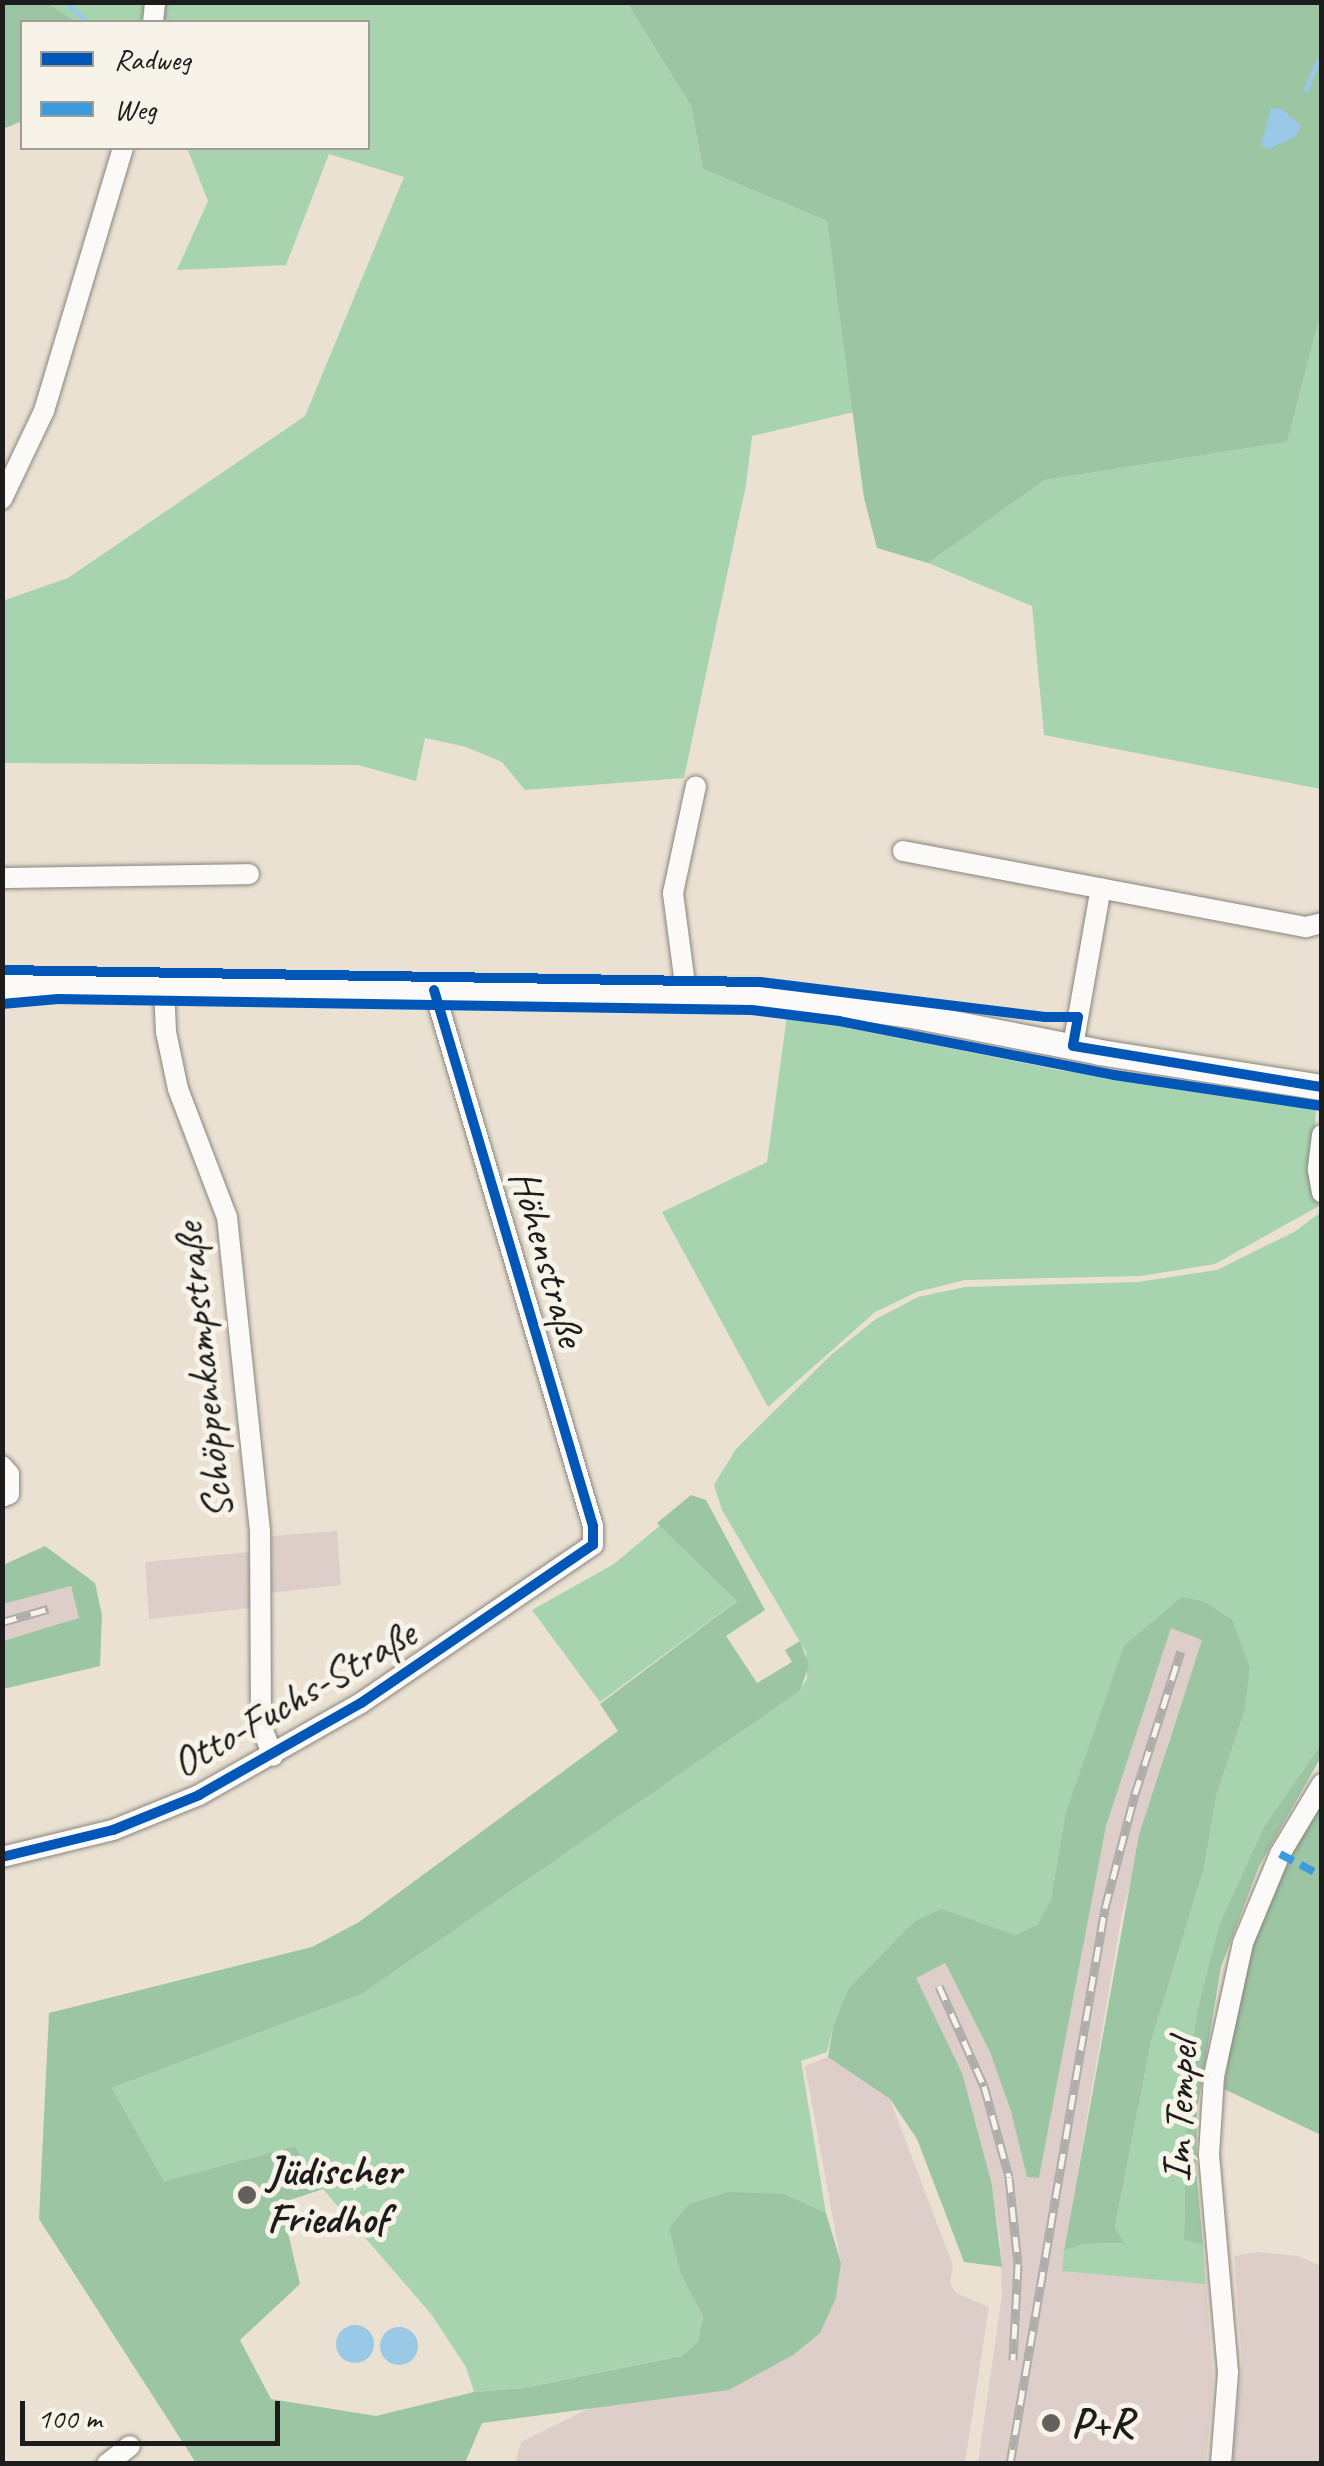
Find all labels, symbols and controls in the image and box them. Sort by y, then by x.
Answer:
legend [20,20,370,150]
text: Radweg [114,40,191,78]
text: Weg [114,90,156,128]
street label: Höhenstraße [498,1164,596,1352]
street label: Schöppenkampstraße [163,1221,245,1521]
street label: Otto-Fuchs-Straße [163,1609,425,1789]
street label: Im Tempel [1151,2040,1209,2182]
place label: Jüdischer Friedhof [267,2146,401,2244]
marker: Jüdischer Friedhof [236,2184,258,2206]
scale bar [25,2381,285,2443]
place label: P+R [1071,2398,1132,2448]
text: 100 m [37,2399,102,2437]
marker: P+R [1040,2412,1062,2434]

